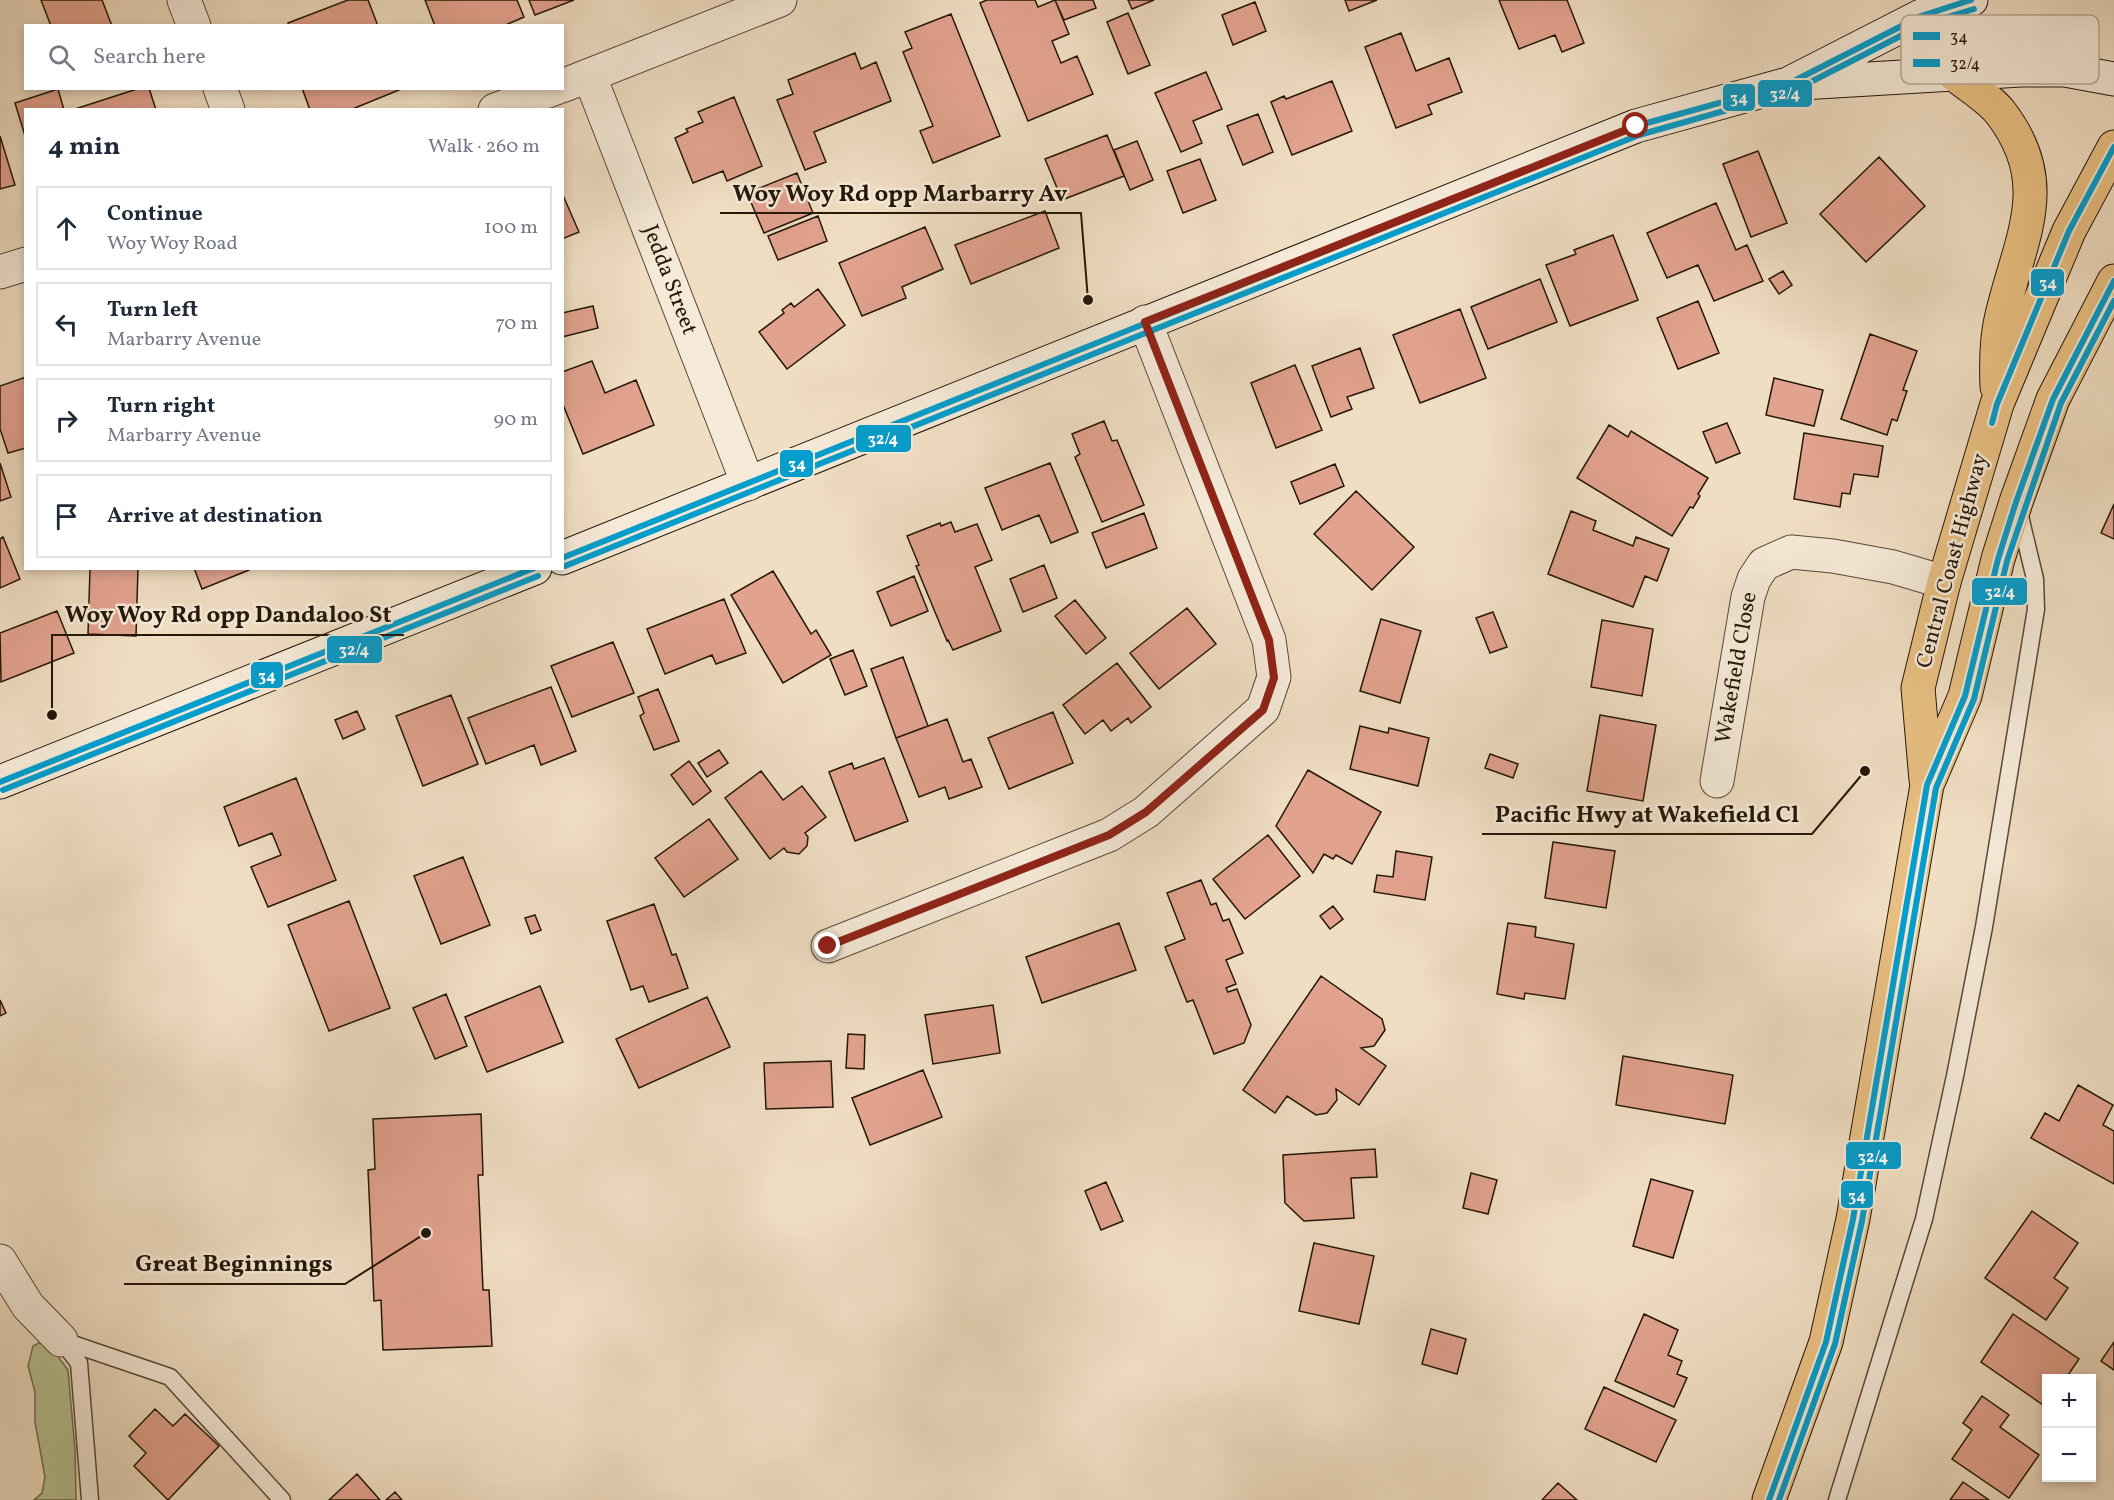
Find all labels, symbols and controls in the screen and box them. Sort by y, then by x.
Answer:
legend [1901,15,2099,84]
search box [24,24,564,90]
text: 34 [1950,27,1968,49]
icon: search [45,41,78,74]
text: Search here [93,42,206,73]
text: 32/4 [1950,54,1980,76]
line badge: 32/4 [1757,79,1813,108]
line badge: 34 [1722,83,1756,112]
text: 32/4 [1770,84,1801,106]
text: 34 [1730,88,1748,110]
route start [1622,112,1648,138]
text: 4 min [48,129,120,165]
text: Walk · 260 m [428,133,540,161]
callout: Woy Woy Rd opp Marbarry Av [720,171,1081,213]
text: Woy Woy Rd opp Marbarry Av [733,178,1068,212]
text: Continue [107,199,203,230]
icon: ahead [50,212,83,245]
text: 100 m [484,214,538,242]
street label: Jedda Street [634,221,704,340]
text: Woy Woy Road [107,230,238,258]
line badge: 34 [2030,268,2065,297]
text: 34 [2039,273,2057,295]
text: Turn left [107,295,198,326]
icon: left [50,308,83,341]
text: 70 m [495,310,538,338]
text: Marbarry Avenue [107,326,261,354]
text: Turn right [107,391,215,422]
icon: right [50,404,83,437]
text: 90 m [494,406,538,434]
text: Marbarry Avenue [107,422,261,450]
line badge: 32/4 [855,424,912,453]
text: 32/4 [868,429,899,451]
line badge: 34 [779,449,814,478]
street label: Central Coast Highway [1909,450,1997,672]
text: 34 [788,454,806,476]
icon: arrive [50,500,83,533]
text: Arrive at destination [107,501,323,532]
line badge: 32/4 [1971,577,2028,606]
text: 32/4 [1985,582,2016,604]
street label: Wakefield Close [1708,590,1766,746]
callout: Woy Woy Rd opp Dandaloo St [52,593,404,635]
text: Woy Woy Rd opp Dandaloo St [65,599,391,633]
line badge: 32/4 [326,635,383,664]
text: 32/4 [339,640,370,662]
line badge: 34 [250,661,284,689]
text: 34 [258,666,276,688]
callout: Pacific Hwy at Wakefield Cl [1482,792,1812,834]
text: Pacific Hwy at Wakefield Cl [1495,799,1799,833]
route end [814,932,840,958]
line badge: 32/4 [1845,1141,1902,1170]
text: 32/4 [1858,1147,1889,1169]
line badge: 34 [1840,1180,1874,1209]
text: 34 [1848,1186,1866,1208]
callout: Great Beginnings [124,1242,345,1284]
text: Great Beginnings [135,1248,333,1282]
map controls [2042,1374,2096,1482]
button: + [2042,1374,2096,1428]
button: − [2042,1428,2096,1482]

